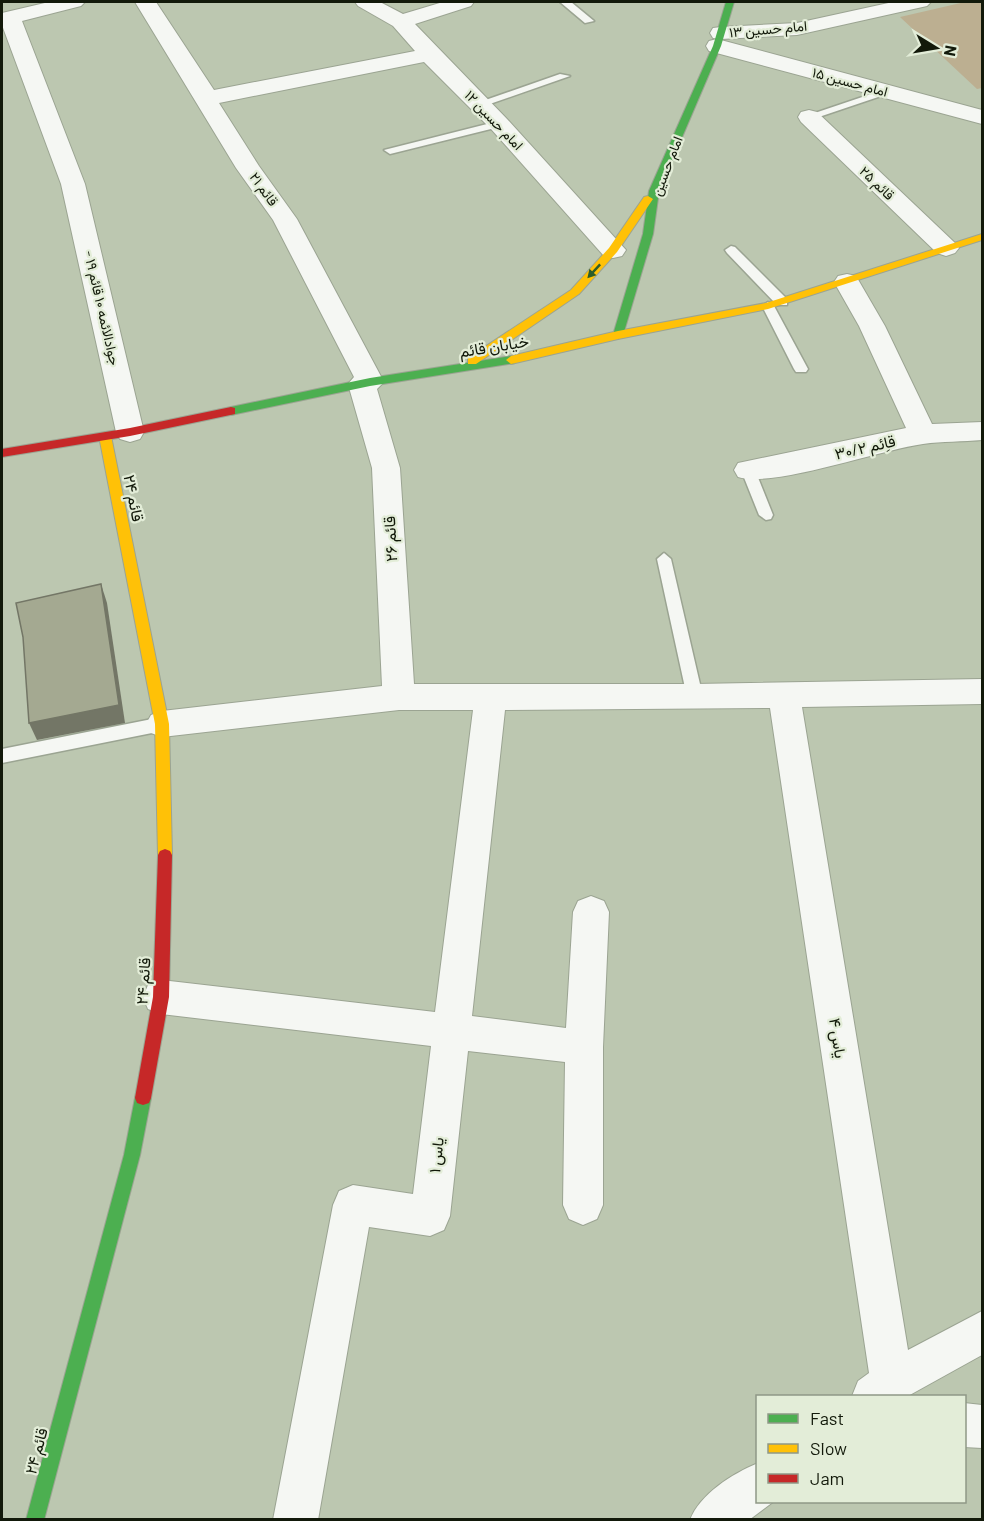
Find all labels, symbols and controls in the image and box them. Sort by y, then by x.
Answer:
street label: امام حسین ۱۳ [728,17,808,41]
north arrow [906,18,966,78]
text: N [941,44,962,58]
street label: امام حسین ۱۵ [810,63,890,101]
street label: امام حسین ۱۲ [461,86,527,154]
street label: امام حسین [647,134,687,198]
street label: قائم ۲۵ [856,162,898,204]
street label: قائم ۲۱ [246,169,282,209]
street label: - جوادالائمه ۱۰ قائم ۱۹ [80,249,124,367]
one-way arrow [588,263,601,278]
street label: خیابان قائم [458,331,531,362]
street label: قاِئم ۳۰/۲ [833,430,898,465]
street label: قائم ۲۴ [119,473,148,523]
street label: قائم ۲۶ [379,515,402,562]
street label: قائم ۲۴ [131,957,156,1005]
street label: یاس ۴ [824,1016,851,1060]
street label: یاس ۱ [424,1136,449,1174]
legend [756,1395,966,1503]
text: Fast [810,1407,844,1429]
street label: قائم ۲۴ [20,1426,53,1477]
text: Slow [810,1437,847,1459]
text: Jam [810,1467,844,1489]

